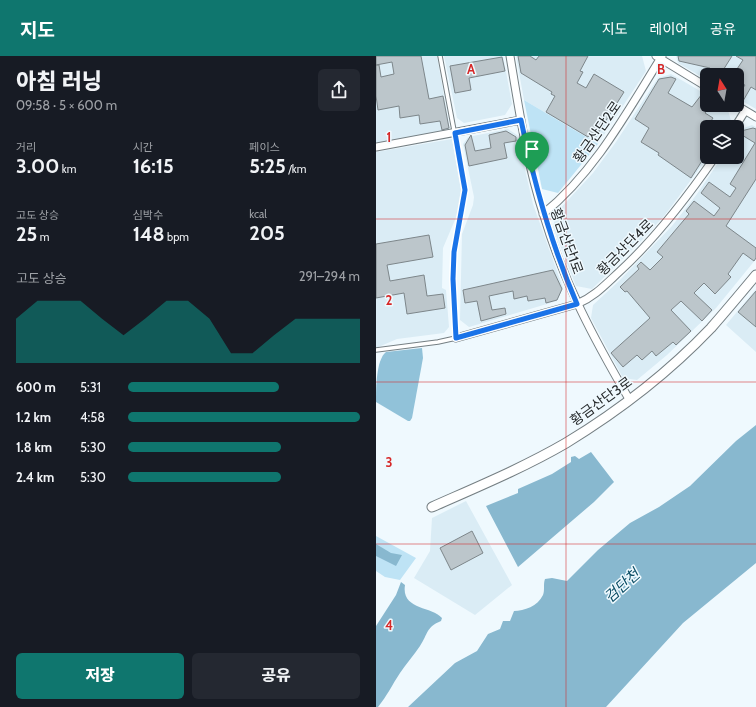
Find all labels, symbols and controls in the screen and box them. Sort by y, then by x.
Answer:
text: 지도 [20,19,55,42]
text: 지도 [602,20,628,38]
text: 레이어 [650,20,688,38]
text: 공유 [710,20,736,38]
text: A [467,61,476,77]
text: B [657,61,665,77]
text: 아침 러닝 [16,68,102,95]
north arrow [700,68,744,112]
map controls [700,68,744,164]
button: share [318,69,360,111]
text: 09:58 · 5 × 600 m [16,97,117,113]
street label: 황금산단2로 [569,97,625,167]
button: layers [700,120,744,164]
text: 1 [387,129,391,145]
pin [515,132,549,173]
icon: arrive [521,138,543,160]
text: 거리 [16,140,36,154]
text: 시간 [133,140,153,154]
text: 페이스 [249,140,280,154]
text: 3.00 [16,154,59,178]
text: 16:15 [133,154,174,178]
text: 5:25 [249,154,286,178]
text: km [59,162,76,176]
text: /km [286,162,306,176]
street label: 황금산단1로 [547,206,587,277]
text: kcal [249,207,267,221]
text: 고도 상승 [16,208,59,222]
text: 심박수 [133,208,163,222]
street label: 황금산단4로 [593,215,657,279]
text: 205 [249,221,285,245]
text: 25 [16,222,37,246]
text: 148 [133,222,165,246]
text: m [37,230,49,244]
text: bpm [165,230,189,244]
text: 291–294 m [299,268,360,284]
text: 고도 상승 [16,270,67,286]
text: 2 [386,292,393,308]
street label: 황금산단3로 [567,372,635,429]
text: 600 m [16,379,56,395]
text: 5:31 [80,379,101,395]
text: 1.2 km [16,409,51,425]
text: 4:58 [80,409,105,425]
text: 1.8 km [16,439,52,455]
text: 5:30 [80,439,106,455]
text: 3 [385,454,393,470]
text: 2.4 km [16,469,54,485]
text: 5:30 [80,469,106,485]
water label: 검단천 [601,564,645,607]
text: 4 [385,617,393,633]
button: 저장 [16,653,184,699]
button: 공유 [192,653,360,699]

